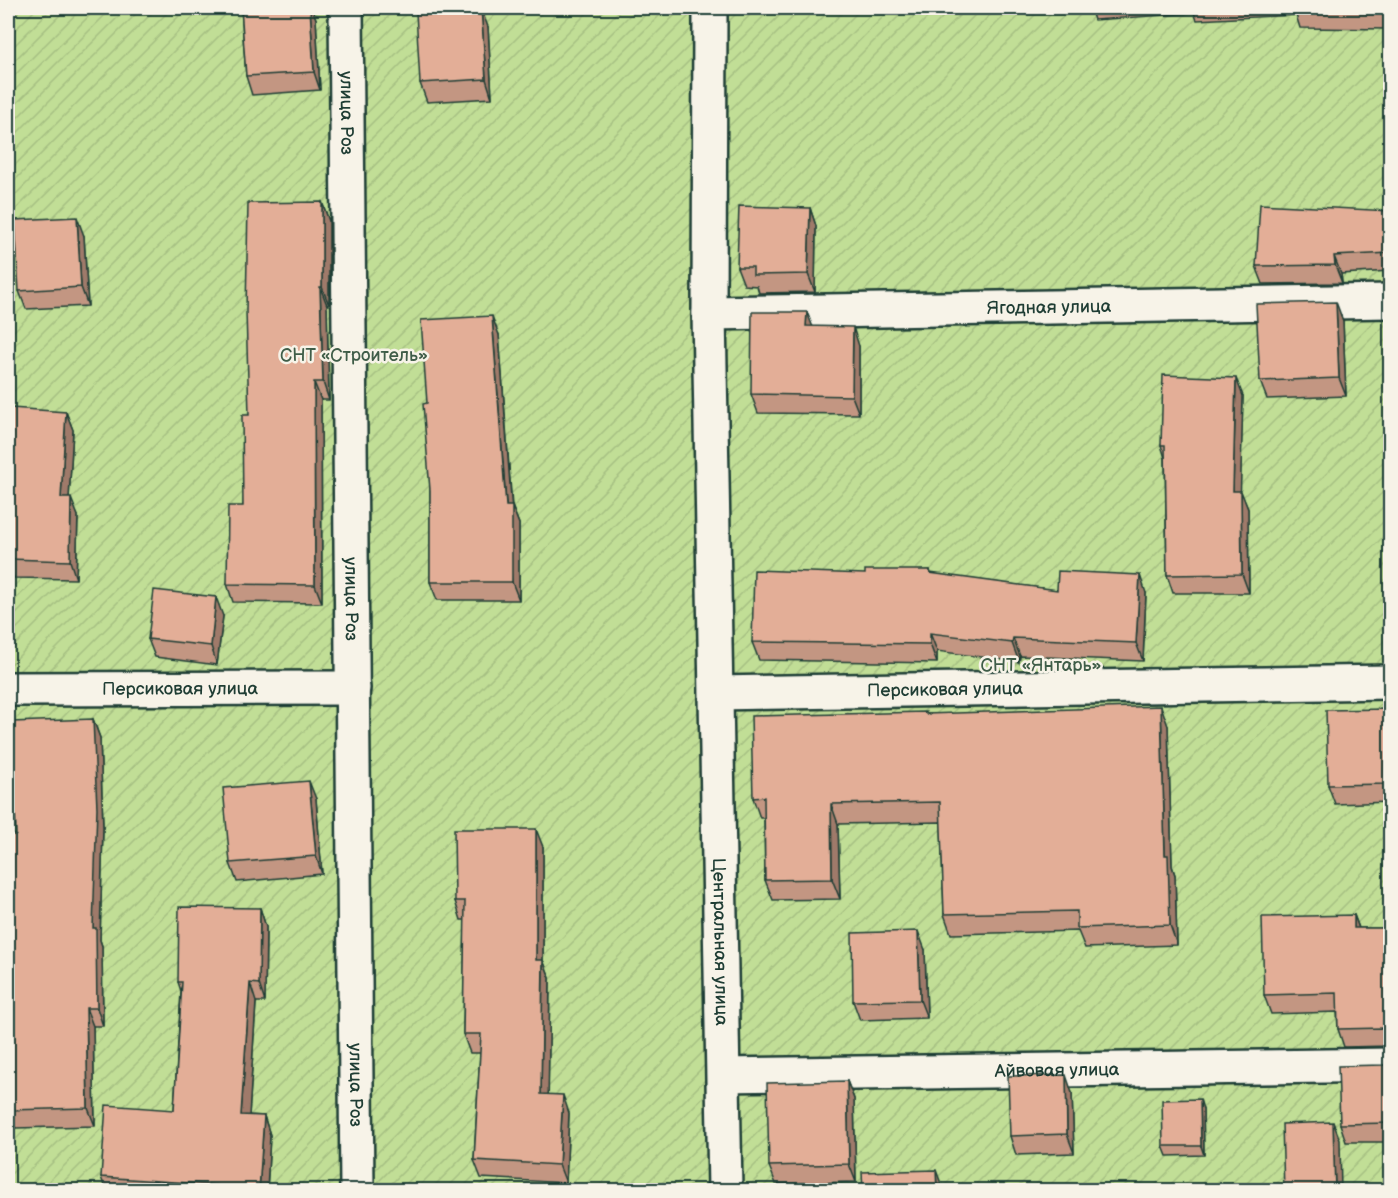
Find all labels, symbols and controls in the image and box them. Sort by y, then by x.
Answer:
street label: улица Роз [336,71,358,155]
street label: Ягодная улица [986,295,1112,319]
park label: СНТ «Строитель» [280,345,428,366]
street label: улица Роз [341,557,362,641]
park label: СНТ «Янтарь» [981,655,1101,676]
street label: Персиковая улица [867,677,1024,701]
street label: Персиковая улица [102,678,258,699]
street label: Центральная улица [708,858,733,1026]
street label: улица Роз [345,1043,367,1127]
street label: Айвовая улица [993,1059,1120,1081]

